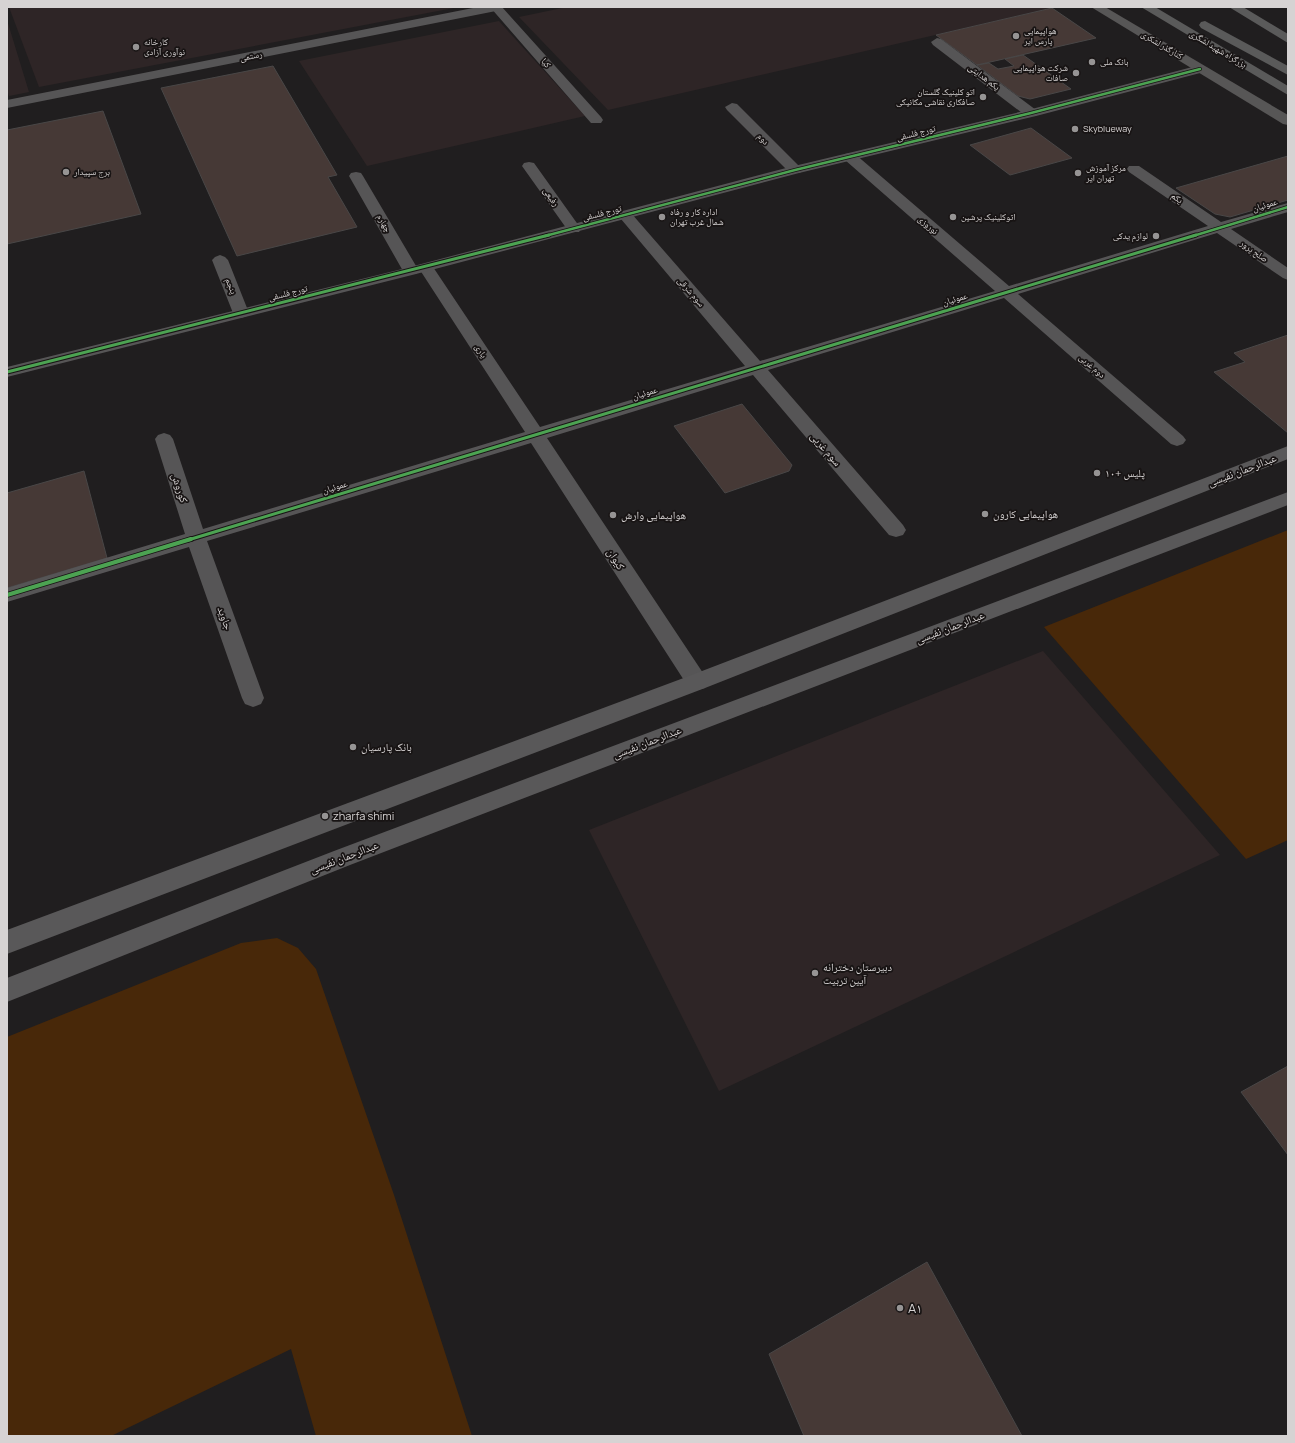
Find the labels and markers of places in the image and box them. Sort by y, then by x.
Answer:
place label: هواپیمایی پارس ایر [1023,24,1057,47]
marker: هواپیمایی پارس ایر [1011,31,1021,41]
place label: کارخانه نوآوری آزادی [144,35,185,58]
marker: کارخانه نوآوری آزادی [131,42,141,52]
place label: بانک ملی [1100,55,1129,68]
marker: بانک ملی [1087,57,1097,67]
place label: شرکت هواپیمایی صافات [1013,61,1068,84]
marker: شرکت هواپیمایی صافات [1071,68,1081,78]
place label: اتو کلینیک گلستان صافکاری نقاشی مکانیکی [896,85,975,108]
marker: اتو کلینیک گلستان صافکاری نقاشی مکانیکی [978,92,988,102]
place label: Skyblueway [1083,122,1132,135]
marker: Skyblueway [1070,124,1080,134]
place label: مرکز آموزش تهران ایر [1085,161,1126,184]
place label: برج سپیدار [73,165,110,178]
marker: برج سپیدار [61,167,71,177]
marker: مرکز آموزش تهران ایر [1073,168,1083,178]
place label: اداره کار و رفاه شمال غرب تهران [670,205,724,228]
place label: اتوکلینیک پرشین [961,210,1015,223]
marker: اداره کار و رفاه شمال غرب تهران [657,212,667,222]
marker: اتوکلینیک پرشین [948,212,958,222]
place label: لوازم یدکی [1113,229,1148,243]
marker: لوازم یدکی [1151,231,1161,241]
place label: پلیس +۱۰ [1105,465,1145,480]
marker: پلیس +۱۰ [1092,468,1102,478]
place label: هواپیمایی کارون [993,506,1059,521]
place label: هواپیمایی وارش [621,507,687,522]
marker: هواپیمایی کارون [980,509,990,519]
marker: هواپیمایی وارش [608,510,618,520]
place label: بانک پارسیان [361,739,412,754]
marker: بانک پارسیان [348,742,358,752]
place label: zharfa shimi [333,808,394,823]
marker: zharfa shimi [320,811,330,821]
place label: دبیرستان دخترانه آیین تربیت [823,959,893,987]
marker: دبیرستان دخترانه آیین تربیت [810,968,820,978]
place label: A۱ [908,1299,922,1317]
marker: A۱ [895,1303,905,1313]

